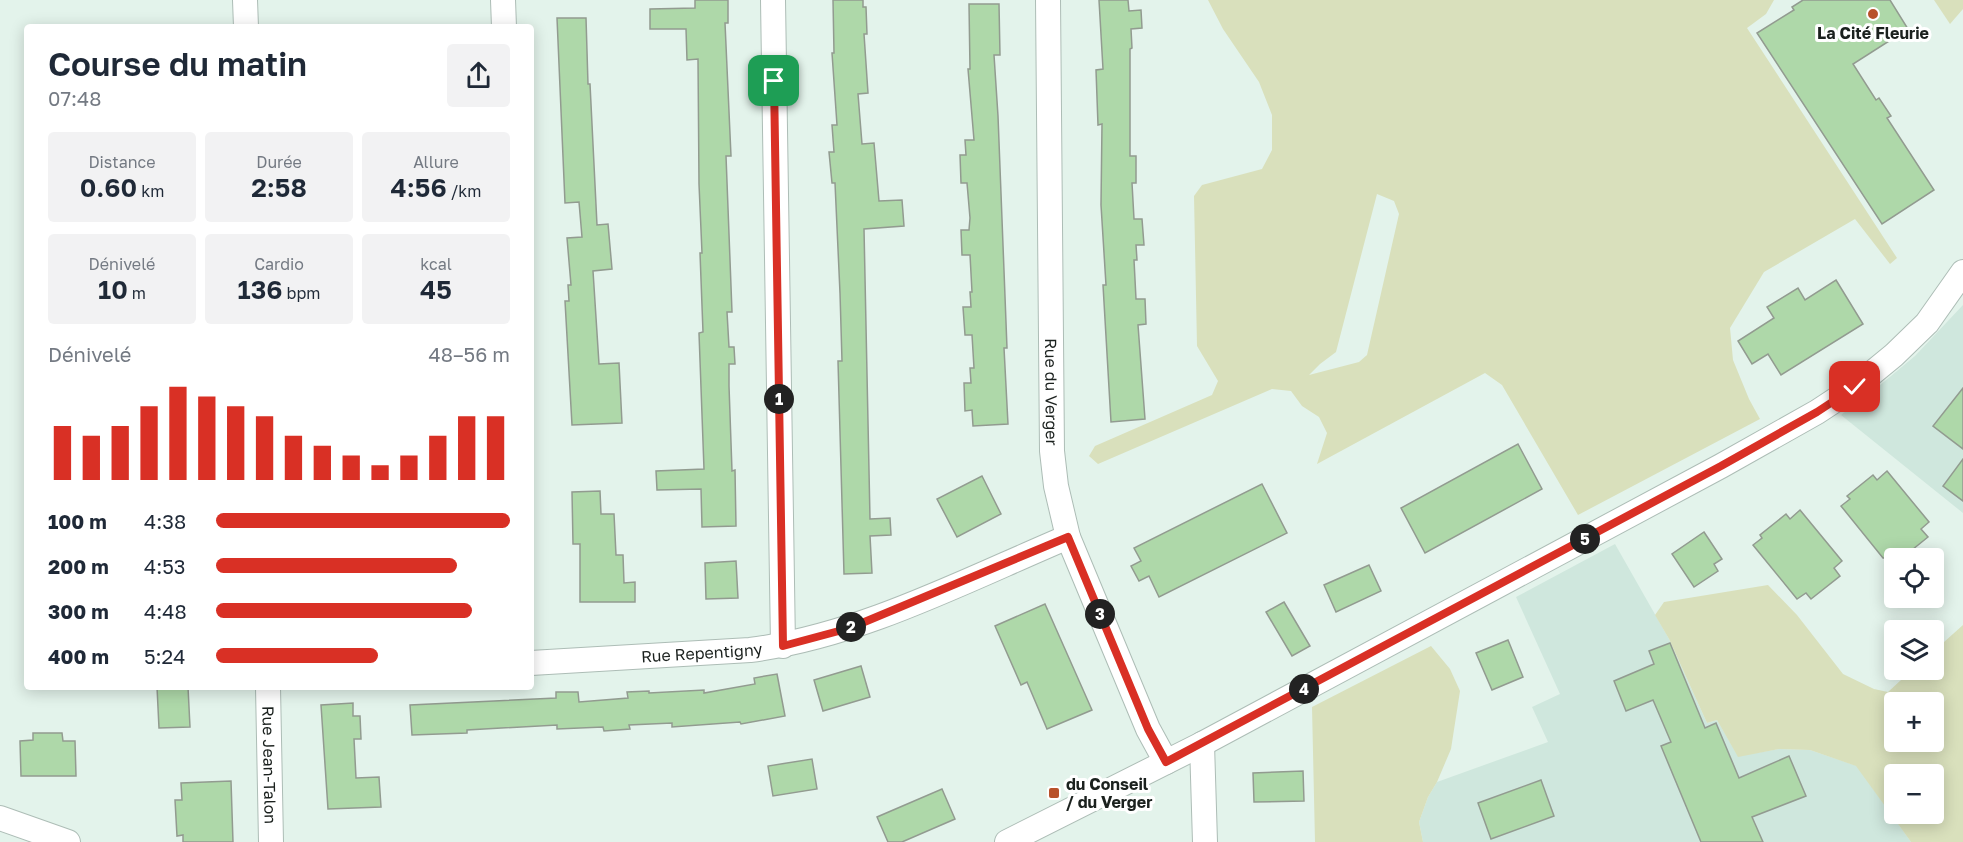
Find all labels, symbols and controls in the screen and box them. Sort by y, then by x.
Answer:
marker: La Cité Fleurie [1866,7,1880,21]
place label: La Cité Fleurie [1817,23,1929,43]
text: Course du matin [48,44,307,83]
button: share [447,44,510,107]
pin [748,55,799,106]
icon: arrive [757,64,790,97]
text: 07:48 [48,86,101,110]
text: Distance [88,152,156,172]
text: Durée [256,152,302,172]
text: Allure [413,152,459,172]
text: 0.60 [80,172,137,203]
text: 2:58 [251,172,307,203]
text: 4:56 [390,172,447,203]
text: km [137,181,164,201]
text: /km [447,181,482,201]
text: Dénivelé [89,254,155,274]
text: Cardio [254,254,304,274]
text: kcal [420,254,452,274]
text: 10 [98,274,128,305]
text: 136 [238,274,283,305]
text: 45 [420,274,452,305]
text: m [128,283,146,303]
text: bpm [283,283,320,303]
street label: Rue du Verger [1041,338,1062,446]
text: Dénivelé [48,342,131,366]
text: 48–56 m [429,342,510,366]
pin [1829,361,1880,412]
icon: check [1838,370,1871,403]
pin: 1 [764,384,794,414]
text: 1 [775,389,783,409]
text: 100 m [48,509,107,533]
text: 4:38 [144,509,186,533]
pin: 5 [1570,524,1600,554]
text: 5 [1580,529,1590,549]
map controls [1884,548,1944,824]
button: locate [1884,548,1944,608]
text: 200 m [48,554,109,578]
text: 4:53 [144,554,186,578]
text: 300 m [48,599,109,623]
text: 4:48 [144,599,187,623]
pin: 3 [1085,599,1115,629]
text: 3 [1095,604,1105,624]
pin: 2 [836,612,866,642]
text: 2 [846,617,856,637]
button: layers [1884,620,1944,680]
street label: Rue Repentigny [641,638,764,666]
text: 400 m [48,644,109,668]
text: 5:24 [144,644,185,668]
pin: 4 [1289,674,1319,704]
text: 4 [1299,679,1309,699]
button: + [1884,692,1944,752]
street label: Rue Jean-Talon [258,706,281,824]
button: − [1884,764,1944,824]
place label: du Conseil / du Verger [1066,774,1152,812]
marker: du Conseil / du Verger [1047,786,1061,800]

